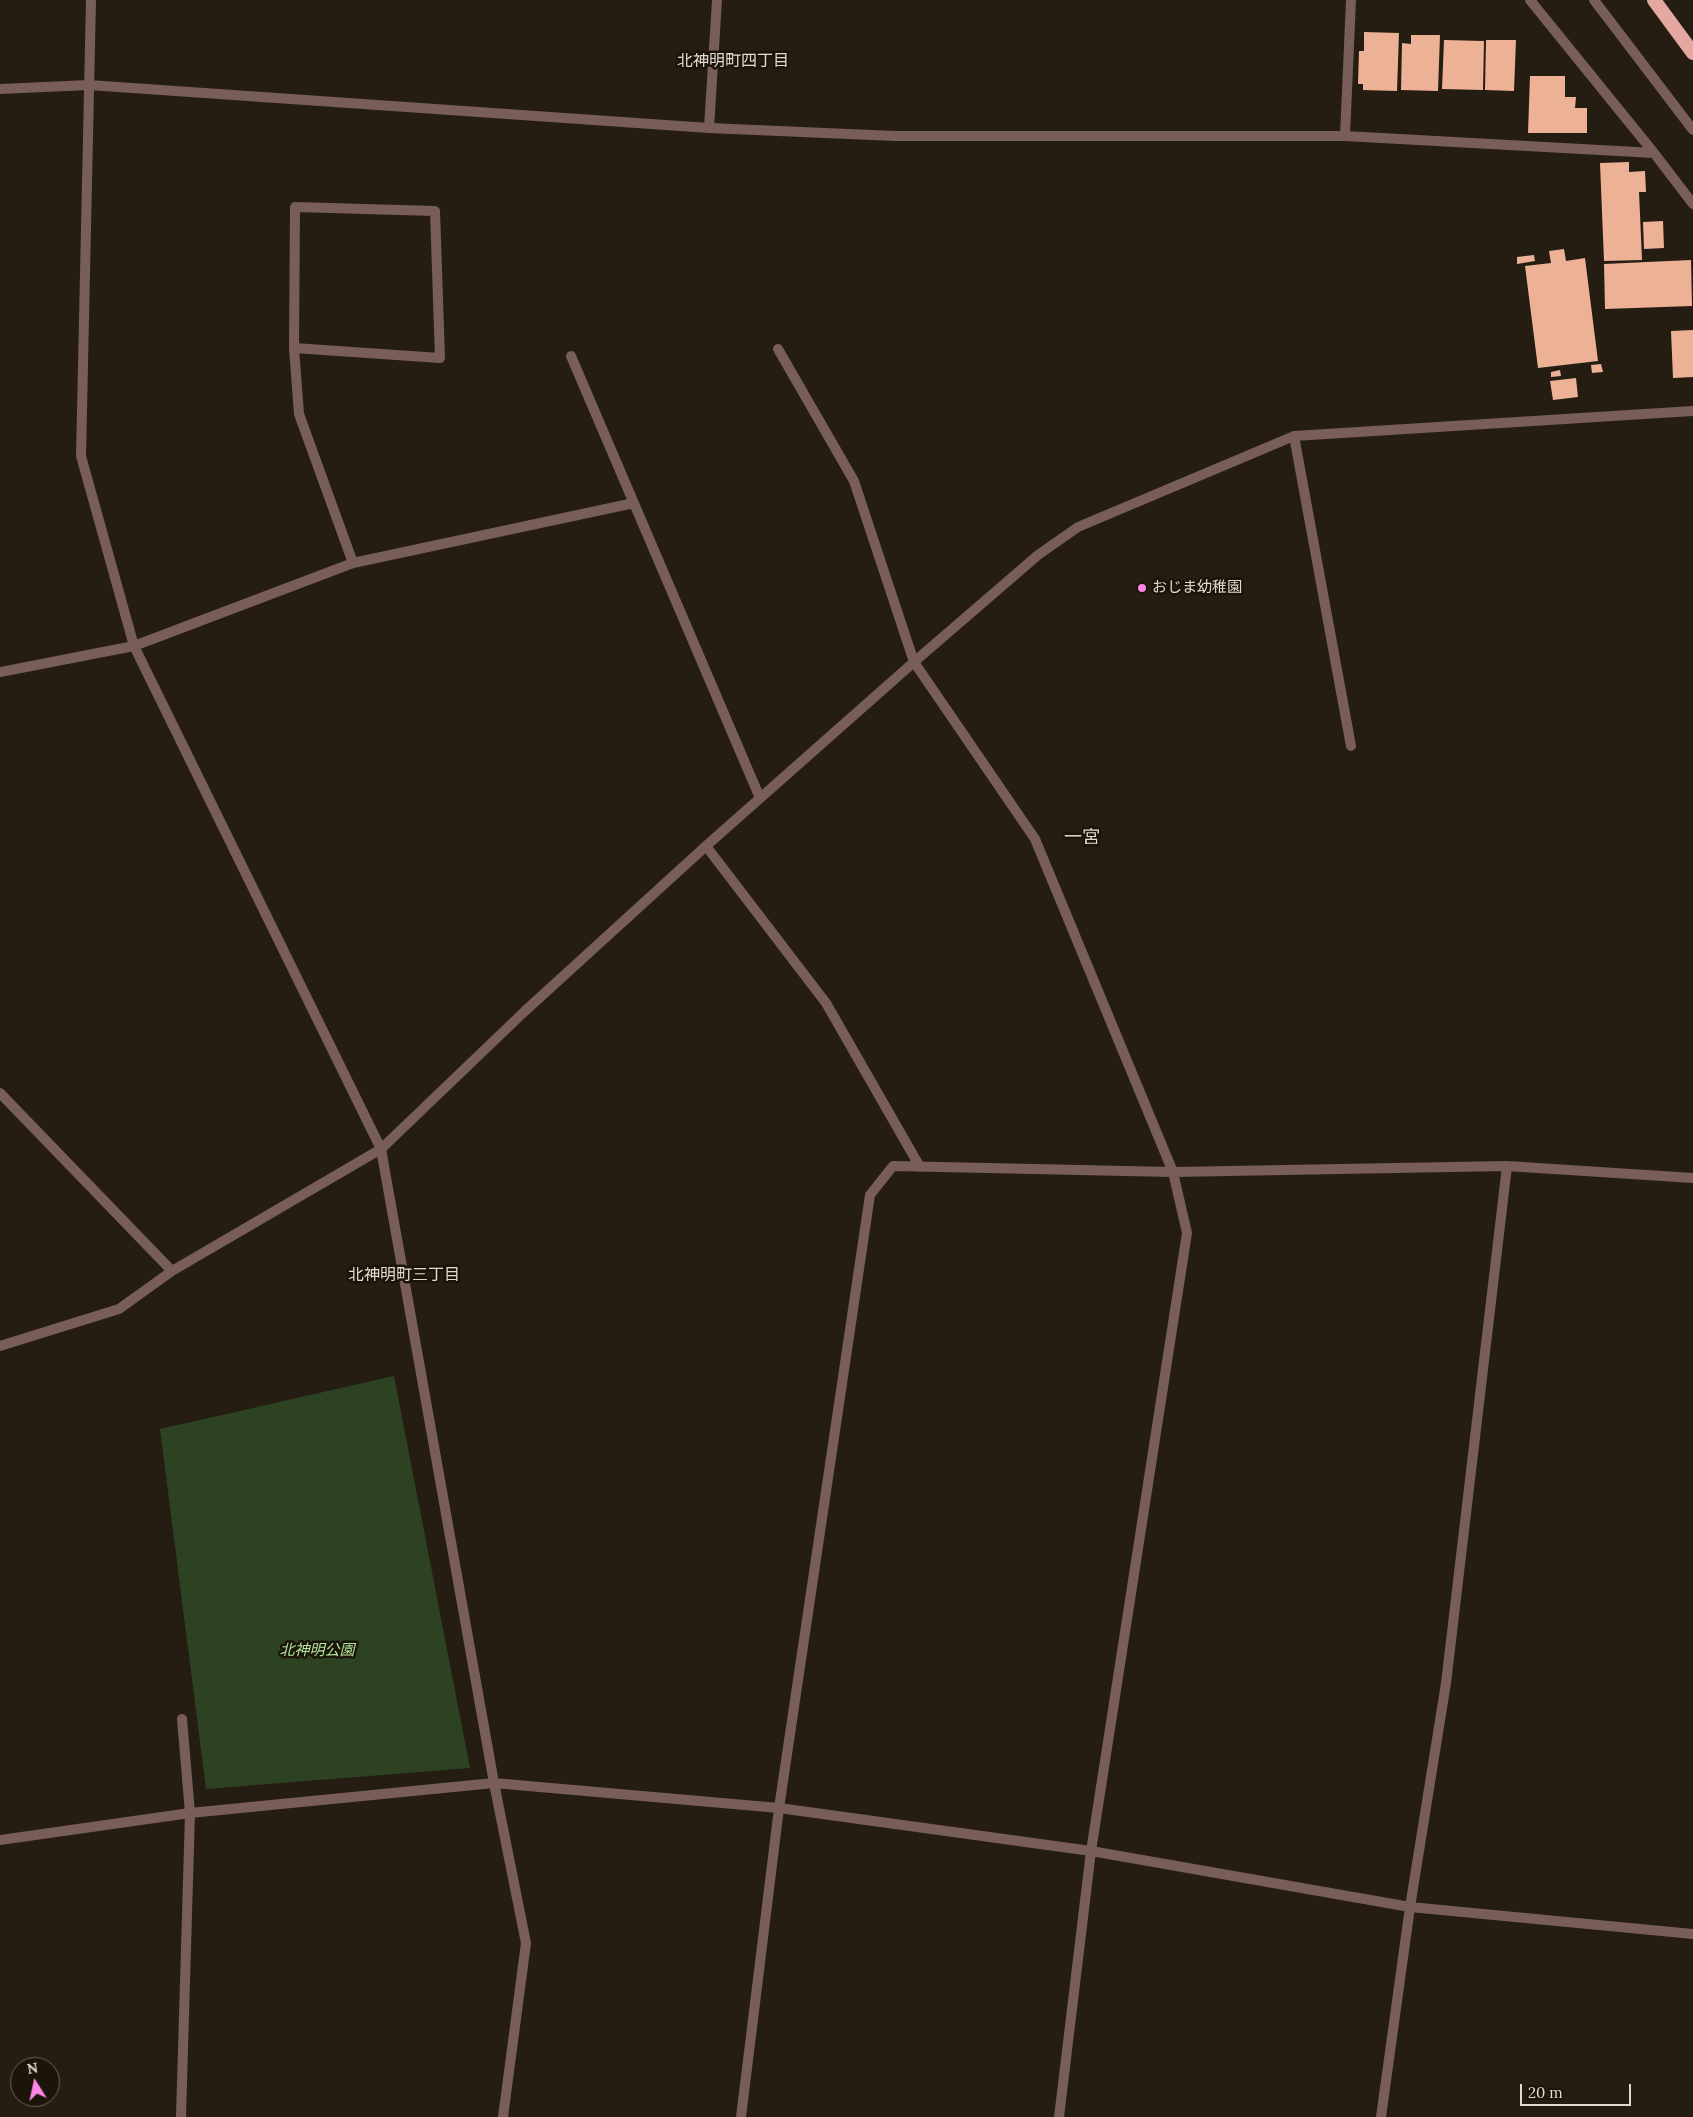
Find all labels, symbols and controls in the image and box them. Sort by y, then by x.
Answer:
district label: 北神明町四丁目 [677,51,789,71]
place label: おじま幼稚園 [1152,579,1242,597]
marker: おじま幼稚園 [1136,582,1148,594]
district label: 一宮 [1064,827,1100,849]
district label: 北神明町三丁目 [348,1265,460,1285]
park label: 北神明公園 [280,1642,354,1660]
north arrow [10,2057,60,2107]
text: N [26,2058,39,2078]
scale bar [1523,2074,1634,2106]
text: 20 m [1528,2083,1563,2102]

